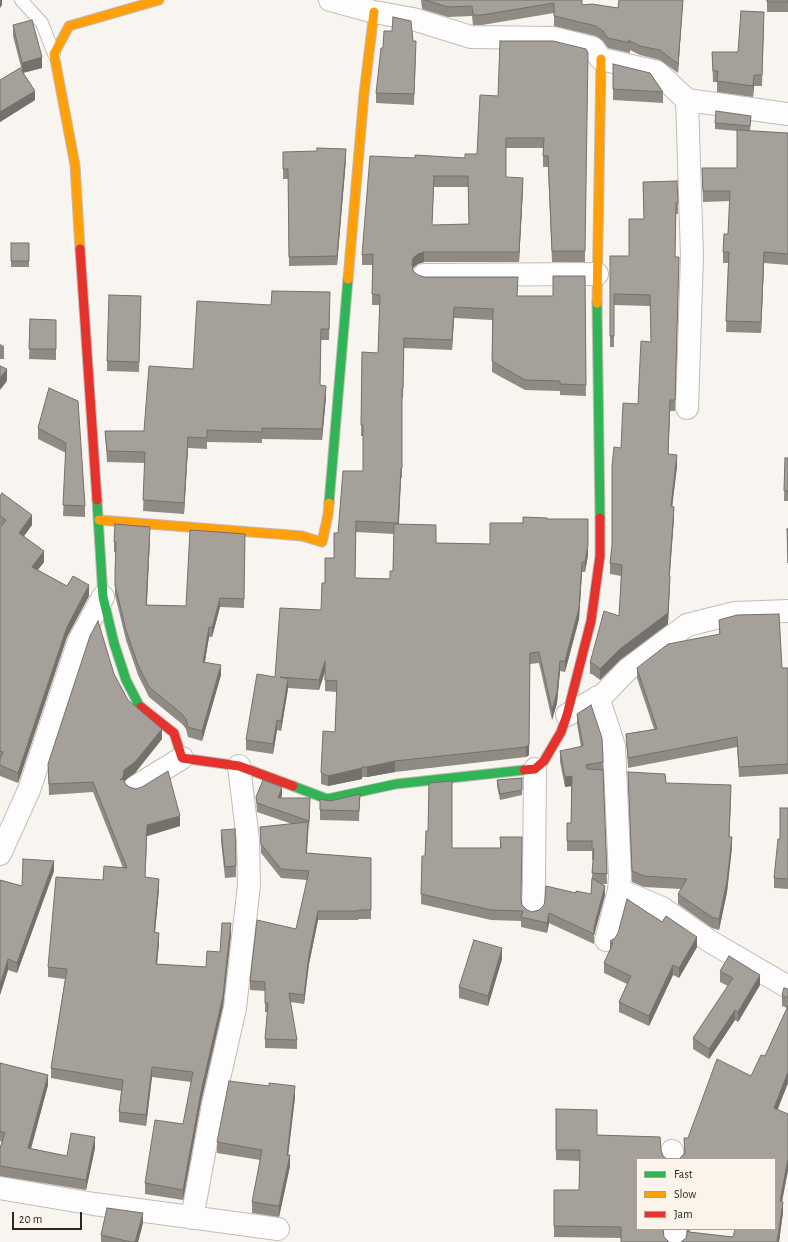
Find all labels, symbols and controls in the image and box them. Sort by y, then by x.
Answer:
legend [636,1158,776,1230]
text: Fast [674,1168,693,1180]
text: Slow [674,1188,696,1200]
scale bar [14,1204,84,1230]
text: Jam [674,1208,693,1220]
text: 20 m [19,1213,42,1225]

